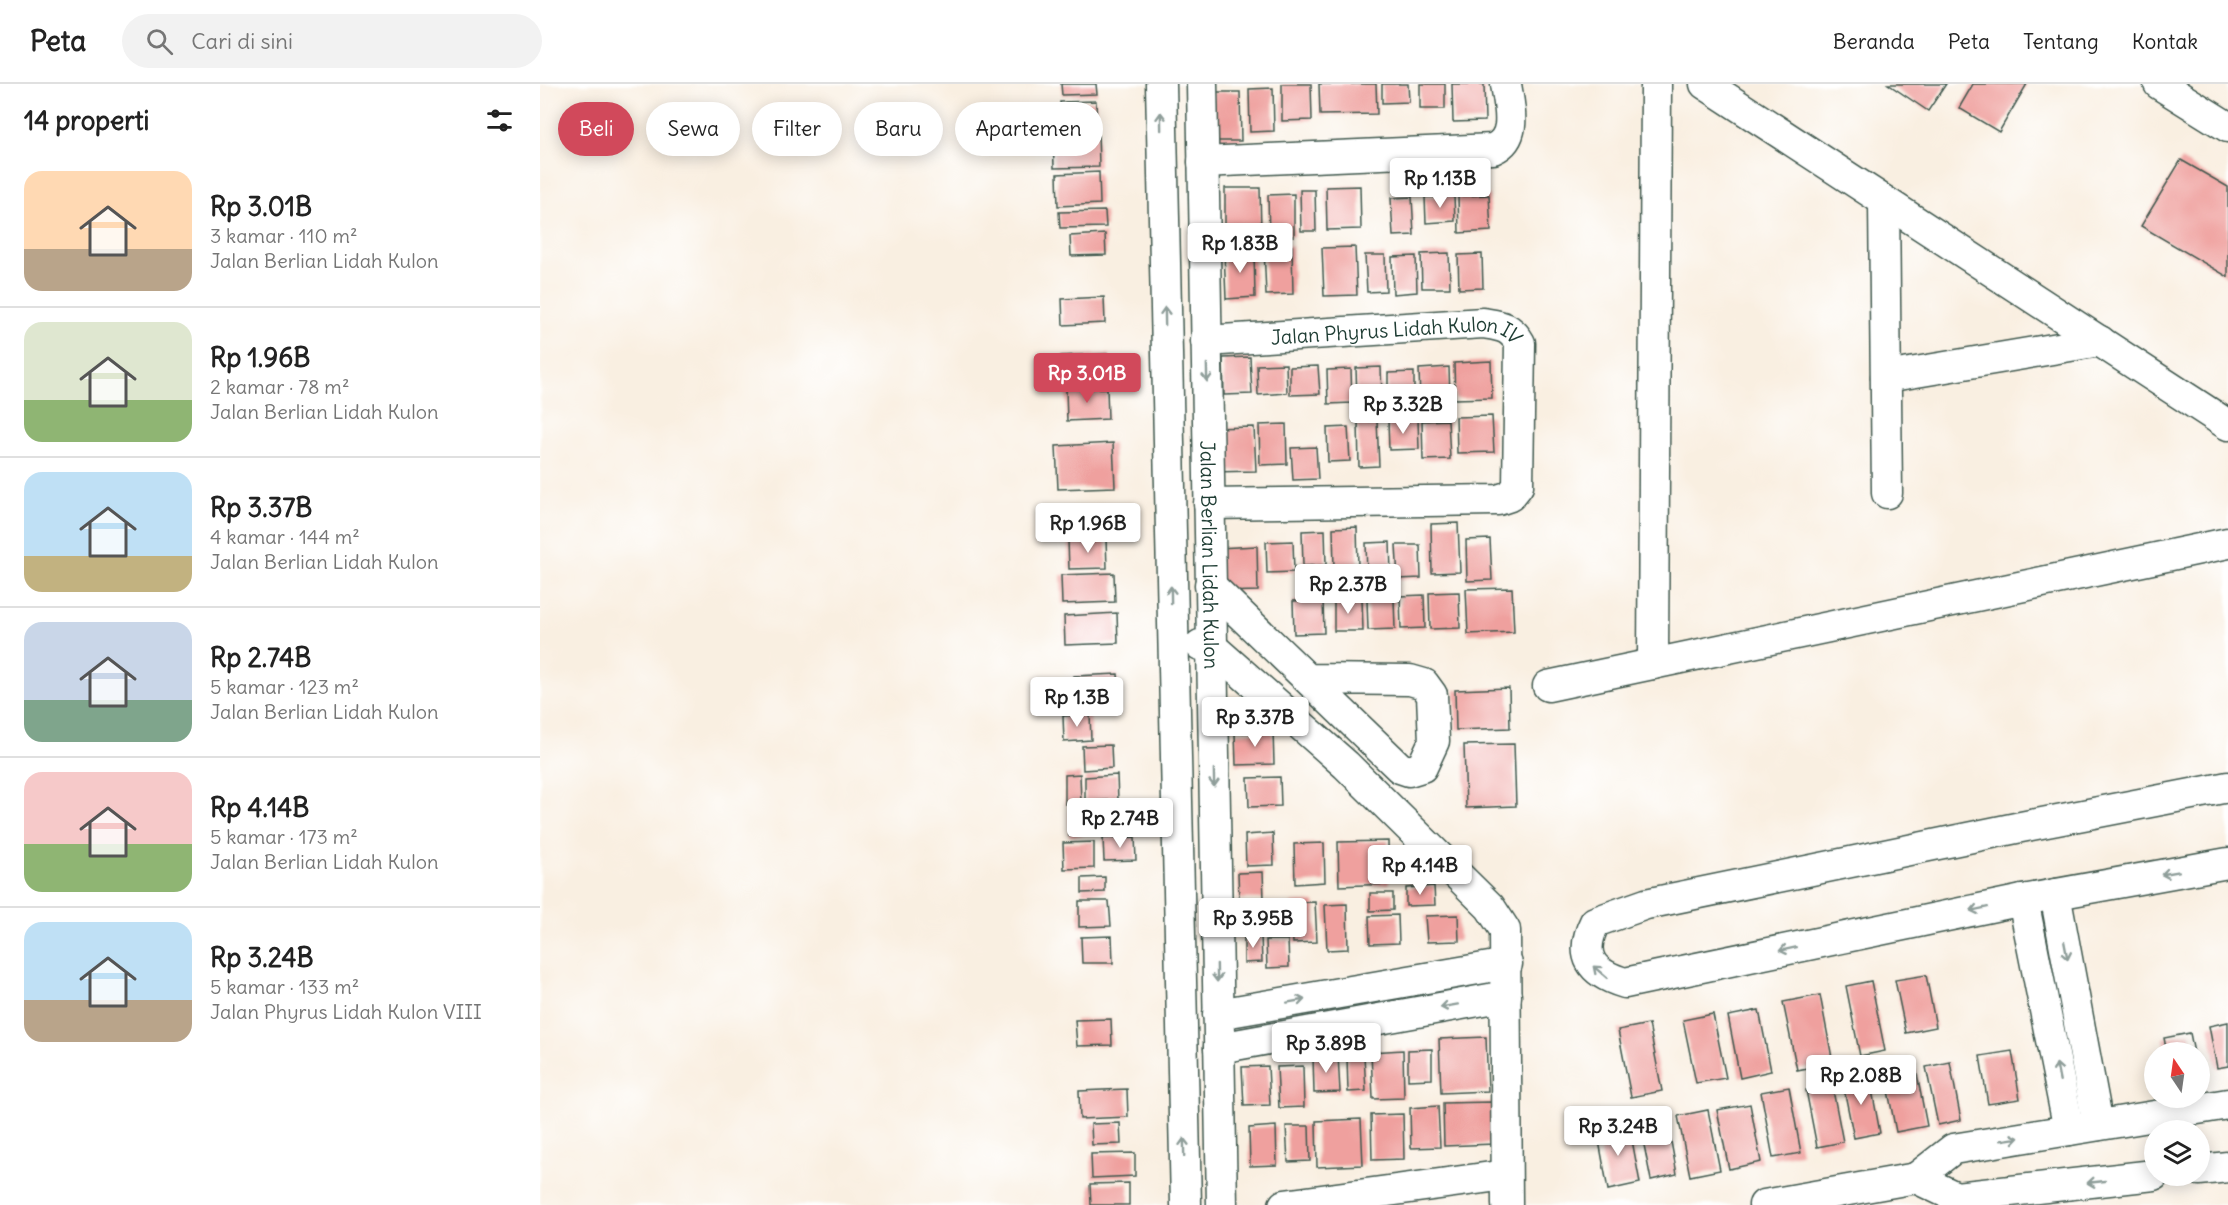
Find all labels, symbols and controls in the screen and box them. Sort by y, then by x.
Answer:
search box [122,14,542,68]
text: Peta [30,23,86,59]
icon: search [143,25,176,58]
text: Cari di sini [191,27,293,55]
text: Beranda [1833,28,1915,55]
text: Peta [1948,28,1990,55]
text: Tentang [2023,28,2099,55]
text: Kontak [2132,28,2198,55]
chip: Beli [558,102,634,156]
chip: Sewa [646,102,740,156]
chip: Filter [752,102,842,156]
chip: Baru [854,102,943,156]
chip: Apartemen [955,102,1103,156]
text: 14 properti [24,104,149,137]
icon: filters [483,104,516,137]
one-way arrow [1156,111,1167,131]
pin: Rp 1.13B [1378,158,1502,209]
text: Rp 1.13B [1404,165,1476,190]
text: Rp 3.01B [210,190,312,223]
icon: home [72,195,144,267]
text: 3 kamar · 110 m² [210,223,358,248]
pin: Rp 1.83B [1178,223,1302,274]
text: Rp 1.83B [1202,230,1278,255]
text: Jalan Berlian Lidah Kulon [210,248,439,273]
one-way arrow [1160,306,1171,326]
street label: Jalan Phyrus Lidah Kulon IV [1270,310,1529,349]
text: Rp 1.96B [210,341,310,374]
icon: home [72,346,144,418]
pin: Rp 3.01B [1025,353,1149,404]
text: Rp 3.01B [1048,360,1126,385]
one-way arrow [1201,363,1213,383]
text: 2 kamar · 78 m² [210,374,349,399]
pin: Rp 3.32B [1341,384,1465,435]
text: Rp 3.32B [1363,391,1443,416]
text: Jalan Berlian Lidah Kulon [210,399,439,424]
street label: Jalan Berlian Lidah Kulon [1196,440,1225,669]
text: Rp 3.37B [210,491,312,524]
icon: home [72,496,144,568]
pin: Rp 1.96B [1026,503,1150,554]
text: Rp 1.96B [1049,510,1127,535]
text: 4 kamar · 144 m² [210,524,360,549]
text: Jalan Berlian Lidah Kulon [210,549,439,574]
pin: Rp 2.37B [1286,564,1410,615]
text: Rp 2.37B [1309,571,1387,596]
one-way arrow [1165,585,1177,605]
text: Rp 2.74B [210,641,311,674]
icon: home [72,646,144,718]
text: 5 kamar · 123 m² [210,674,359,699]
pin: Rp 1.3B [1022,677,1132,728]
text: Rp 1.3B [1044,684,1110,709]
pin: Rp 3.37B [1193,697,1317,748]
text: Jalan Berlian Lidah Kulon [210,699,439,724]
text: Rp 3.37B [1216,704,1294,729]
one-way arrow [1208,768,1220,788]
text: Rp 4.14B [210,791,309,824]
icon: home [72,796,144,868]
pin: Rp 2.74B [1058,798,1182,849]
text: Rp 2.74B [1081,805,1159,830]
text: 5 kamar · 173 m² [210,824,358,849]
pin: Rp 4.14B [1358,845,1482,896]
text: Jalan Berlian Lidah Kulon [210,849,439,874]
text: Rp 4.14B [1382,852,1458,877]
one-way arrow [2161,868,2181,879]
pin: Rp 3.95B [1191,898,1315,949]
one-way arrow [1969,904,1989,915]
text: Rp 3.95B [1213,905,1293,930]
text: Rp 3.24B [210,941,314,974]
one-way arrow [2061,941,2072,961]
one-way arrow [1779,944,1798,955]
icon: home [72,946,144,1018]
one-way arrow [1211,963,1223,983]
one-way arrow [1592,965,1608,978]
text: 5 kamar · 133 m² [210,974,359,999]
one-way arrow [1286,995,1306,1006]
text: Jalan Phyrus Lidah Kulon VIII [210,999,482,1024]
one-way arrow [1440,1001,1459,1012]
pin: Rp 3.89B [1264,1023,1388,1074]
text: Rp 3.89B [1286,1030,1366,1055]
north arrow [2144,1042,2210,1108]
map controls [2144,1042,2210,1186]
pin: Rp 2.08B [1799,1055,1923,1106]
text: Rp 2.08B [1820,1062,1902,1087]
one-way arrow [2052,1063,2063,1083]
pin: Rp 3.24B [1556,1106,1680,1157]
text: Rp 3.24B [1578,1113,1658,1138]
button: layers [2144,1120,2210,1186]
one-way arrow [2000,1134,2020,1145]
one-way arrow [1179,1137,1190,1157]
one-way arrow [2086,1177,2106,1188]

